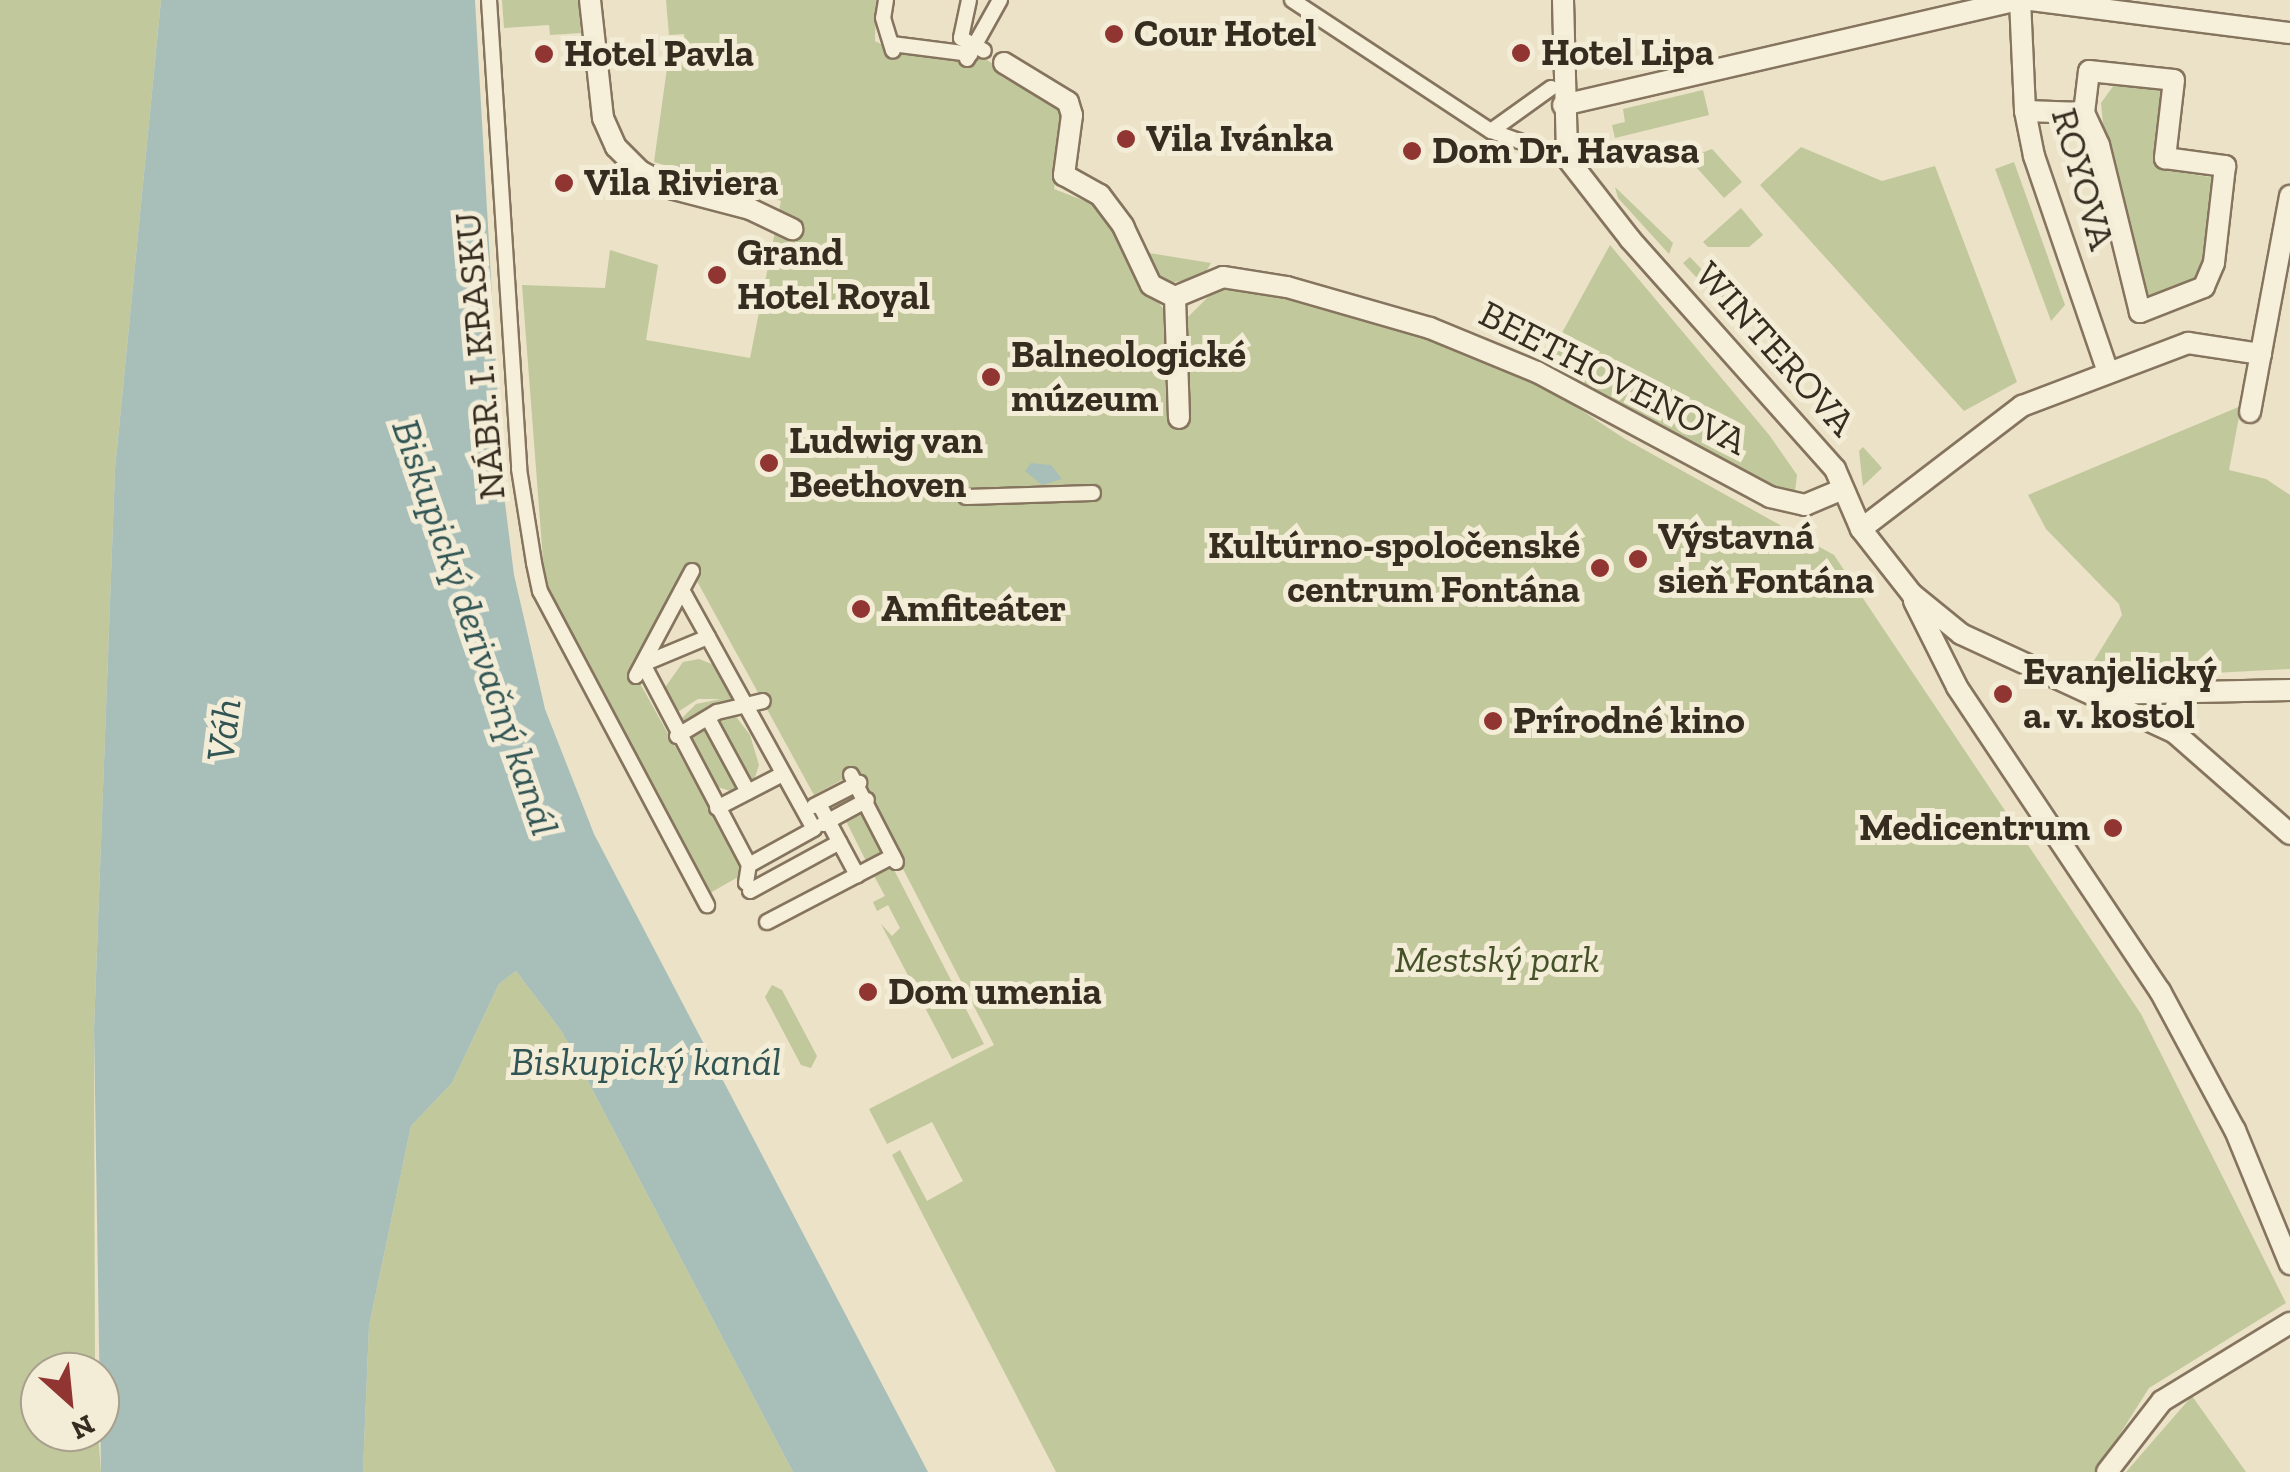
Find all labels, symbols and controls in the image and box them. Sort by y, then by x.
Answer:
place label: Cour Hotel [1134,11,1317,57]
marker: Cour Hotel [1103,23,1125,45]
place label: Hotel Lipa [1541,30,1714,76]
place label: Hotel Pavla [564,31,754,77]
marker: Hotel Lipa [1510,42,1532,64]
marker: Hotel Pavla [533,43,555,65]
street label: ROYOVA [2041,103,2125,255]
place label: Vila Ivánka [1146,116,1334,162]
marker: Vila Ivánka [1115,128,1137,150]
place label: Dom Dr. Havasa [1432,128,1700,174]
marker: Dom Dr. Havasa [1401,140,1423,162]
place label: Vila Riviera [584,160,778,206]
marker: Vila Riviera [553,172,575,194]
street label: NÁBR. I. KRASKU [445,210,515,502]
place label: Grand Hotel Royal [737,230,930,320]
street label: WINTEROVA [1685,253,1865,445]
marker: Grand Hotel Royal [706,264,728,286]
street label: BEETHOVENOVA [1472,291,1754,465]
place label: Balneologické múzeum [1011,332,1246,422]
marker: Balneologické múzeum [980,366,1002,388]
water label: Biskupický derivačný kanál [382,413,570,841]
place label: Ludwig van Beethoven [789,418,984,508]
marker: Ludwig van Beethoven [758,452,780,474]
place label: Výstavná sieň Fontána [1658,514,1874,604]
place label: Kultúrno-spoločenské centrum Fontána [1208,523,1580,612]
marker: Výstavná sieň Fontána [1627,548,1649,570]
marker: Kultúrno-spoločenské centrum Fontána [1589,557,1611,579]
place label: Amfiteáter [881,586,1066,632]
marker: Amfiteáter [850,598,872,620]
place label: Evanjelický a. v. kostol [2023,649,2217,738]
marker: Evanjelický a. v. kostol [1992,683,2014,705]
water label: Váh [195,696,251,764]
place label: Prírodné kino [1513,698,1745,744]
marker: Prírodné kino [1482,710,1504,732]
place label: Medicentrum [1859,805,2090,851]
marker: Medicentrum [2100,815,2126,841]
park label: Mestský park [1394,937,1600,983]
place label: Dom umenia [888,969,1102,1015]
marker: Dom umenia [857,981,879,1003]
water label: Biskupický kanál [511,1037,781,1085]
north arrow [20,1352,120,1452]
text: N [66,1408,100,1447]

